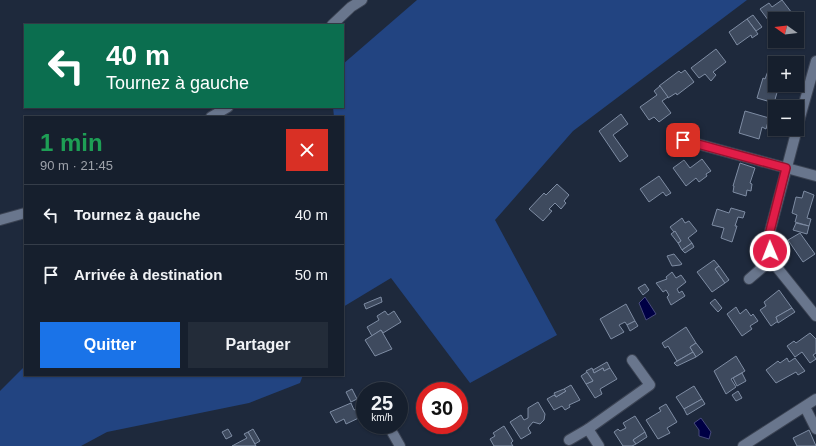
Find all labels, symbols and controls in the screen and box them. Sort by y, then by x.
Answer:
north arrow [768,12,804,48]
map controls [768,12,804,136]
icon: left [40,40,92,92]
text: 40 m [106,40,170,71]
button: + [768,56,804,92]
text: Tournez à gauche [106,73,249,93]
button: − [768,100,804,136]
pin [666,123,700,157]
text: 1 min [40,129,103,156]
button: close [286,129,328,171]
icon: arrive [672,129,694,151]
text: 90 m · 21:45 [40,158,113,173]
icon: left [40,204,62,226]
text: Tournez à gauche [74,206,200,223]
text: 40 m [295,206,328,223]
position arrow [749,230,791,272]
icon: arrive [40,264,62,286]
text: Arrivée à destination [74,266,222,283]
text: 50 m [295,266,328,283]
button: Quitter [40,322,180,368]
button: Partager [188,322,328,368]
speed limit sign: 30 [416,382,468,434]
text: 25 [371,392,393,414]
text: km/h [371,412,393,423]

